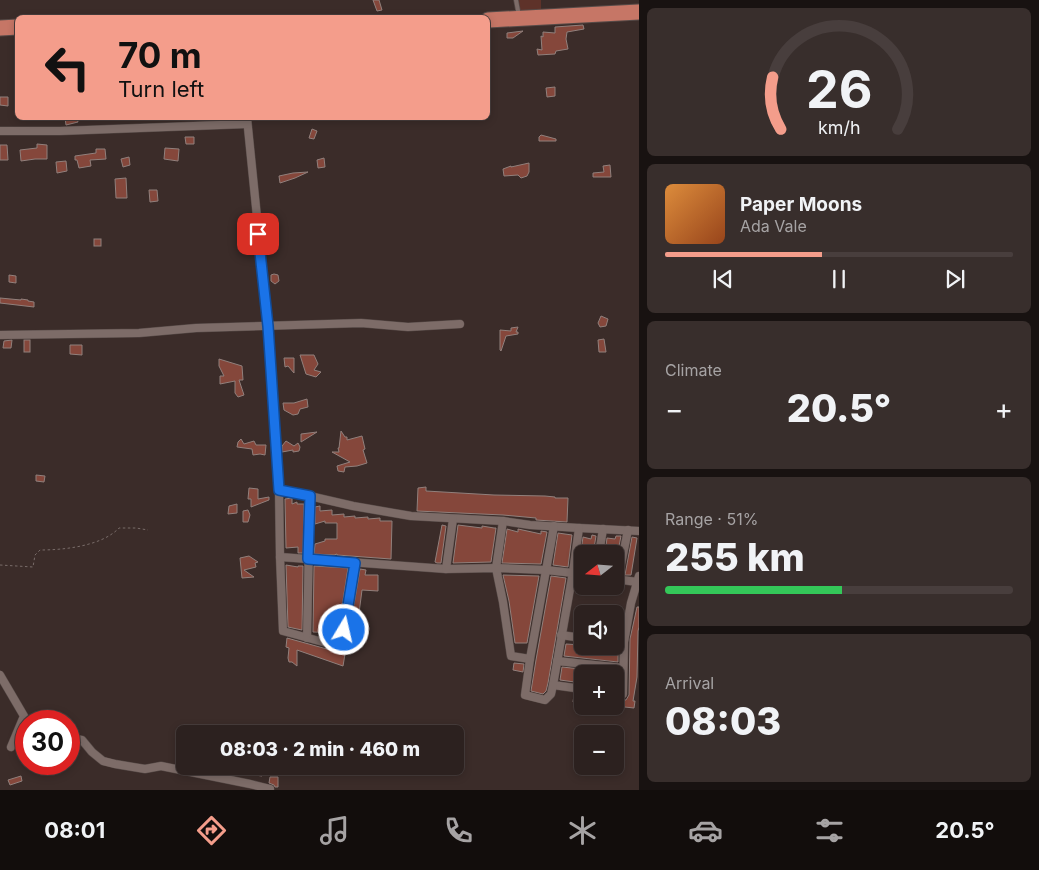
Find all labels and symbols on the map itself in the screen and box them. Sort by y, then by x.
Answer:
pin [237,213,279,255]
north arrow [574,545,624,595]
position arrow [317,603,369,655]
speed limit sign: 30 [15,710,80,775]

